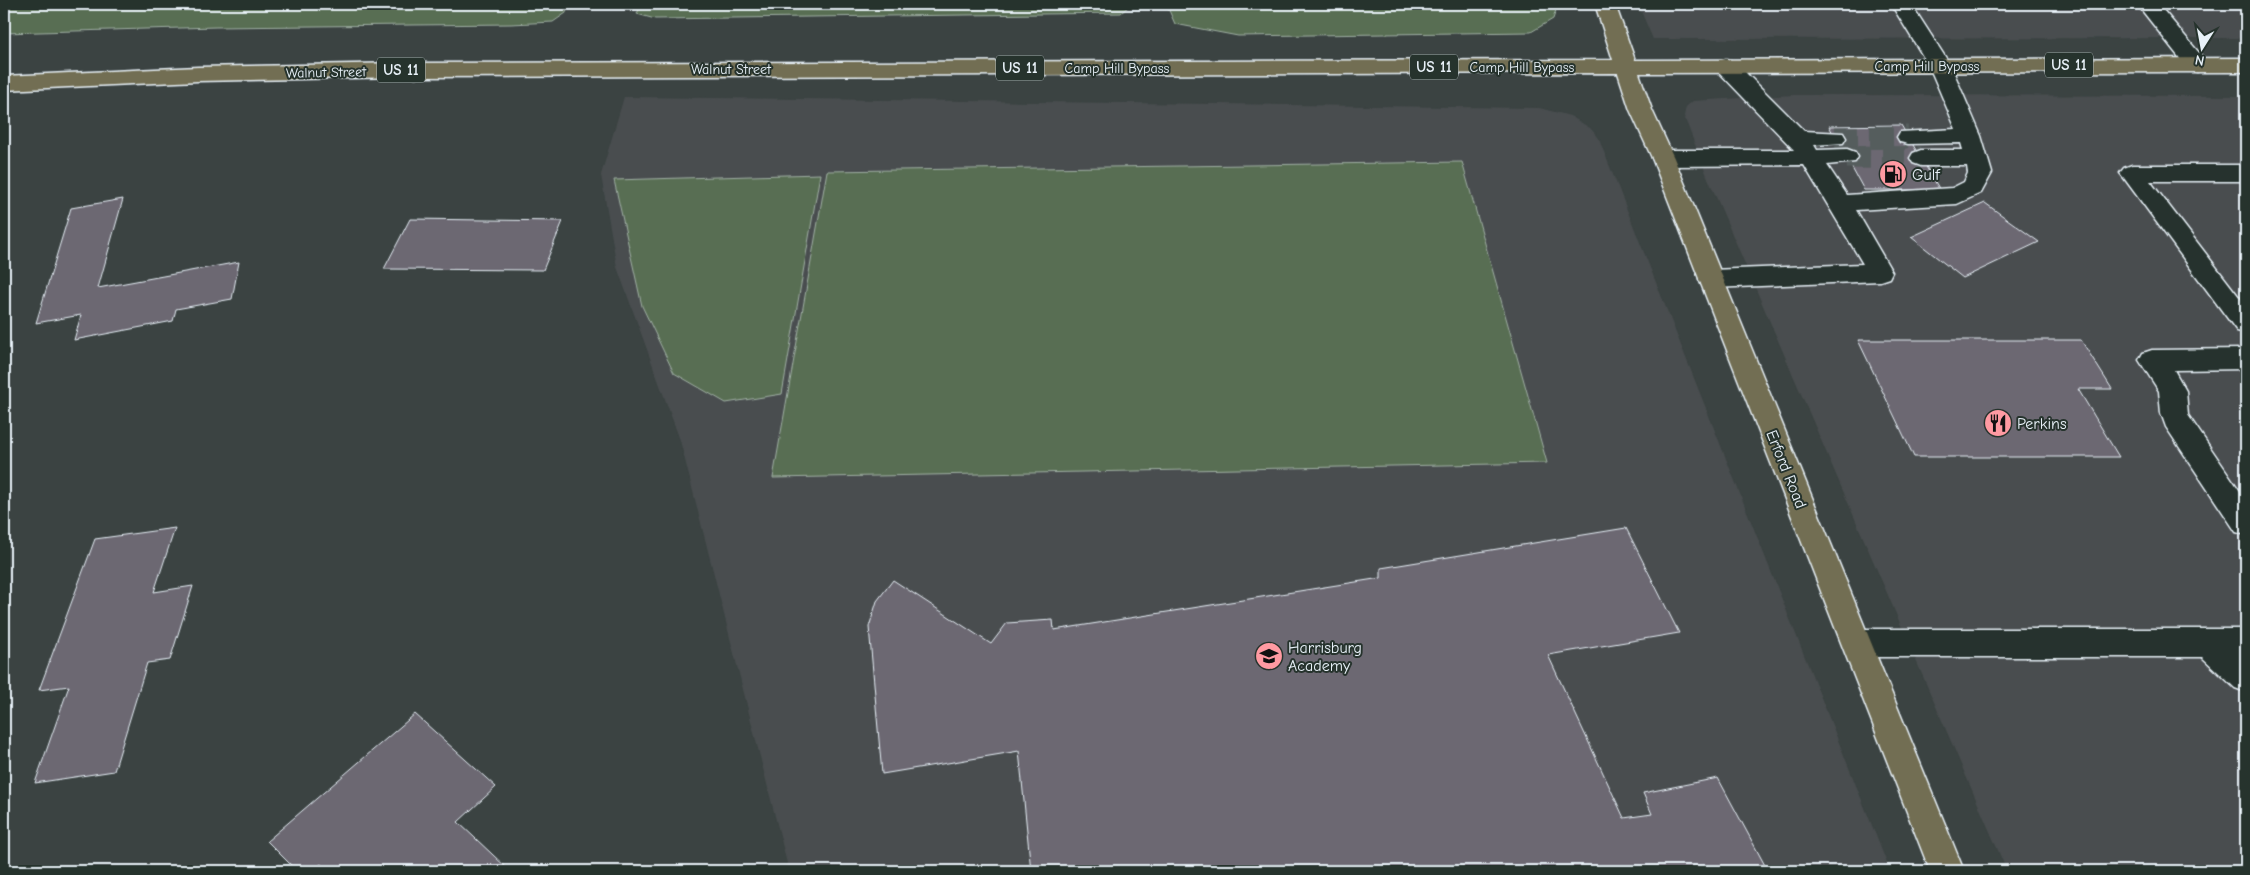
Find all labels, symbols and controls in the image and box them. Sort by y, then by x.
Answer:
north arrow [2178,22,2228,72]
text: N [2194,51,2206,69]
road number: US 11 [2045,52,2093,78]
road number: US 11 [1410,54,1458,80]
road number: US 11 [996,56,1044,80]
road number: US 11 [377,58,425,82]
street label: Camp Hill Bypass [1875,58,1980,75]
street label: Camp Hill Bypass [1470,59,1575,76]
street label: Camp Hill Bypass [1065,60,1170,77]
street label: Walnut Street [691,61,772,78]
street label: Walnut Street [286,63,367,82]
fuel station icon: Gulf [1878,159,1908,189]
place label: Gulf [1912,166,1941,184]
restaurant icon: Perkins [1983,408,2013,438]
place label: Perkins [2017,415,2067,433]
street label: Erford Road [1762,428,1810,511]
place label: Harrisburg Academy [1288,639,1362,675]
school or university icon: Harrisburg Academy [1254,641,1284,671]

